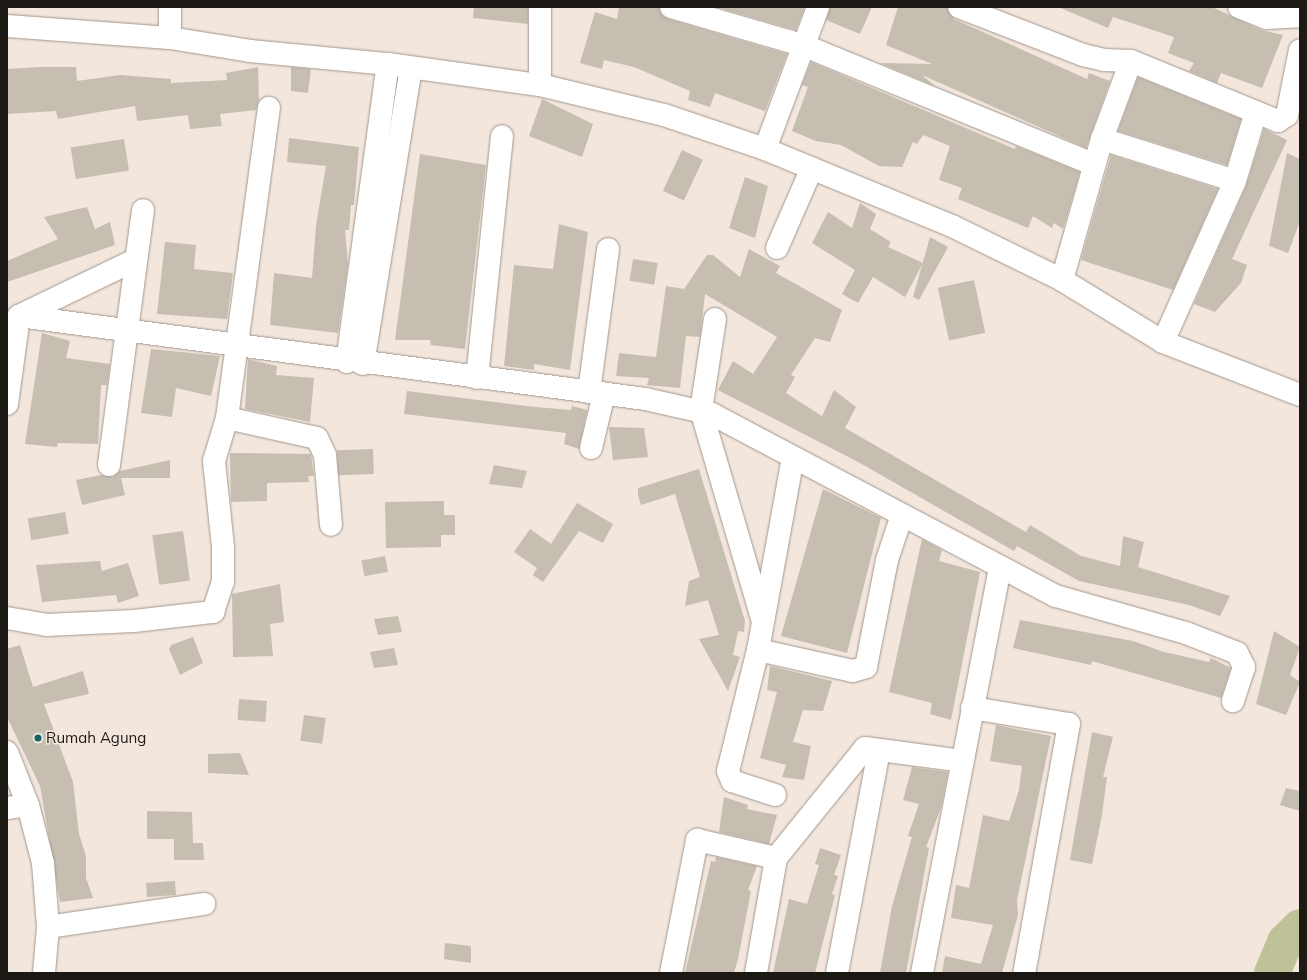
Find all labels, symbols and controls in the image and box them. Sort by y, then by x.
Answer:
place label: Rumah Agung [46,729,146,747]
marker: Rumah Agung [33,733,43,743]

